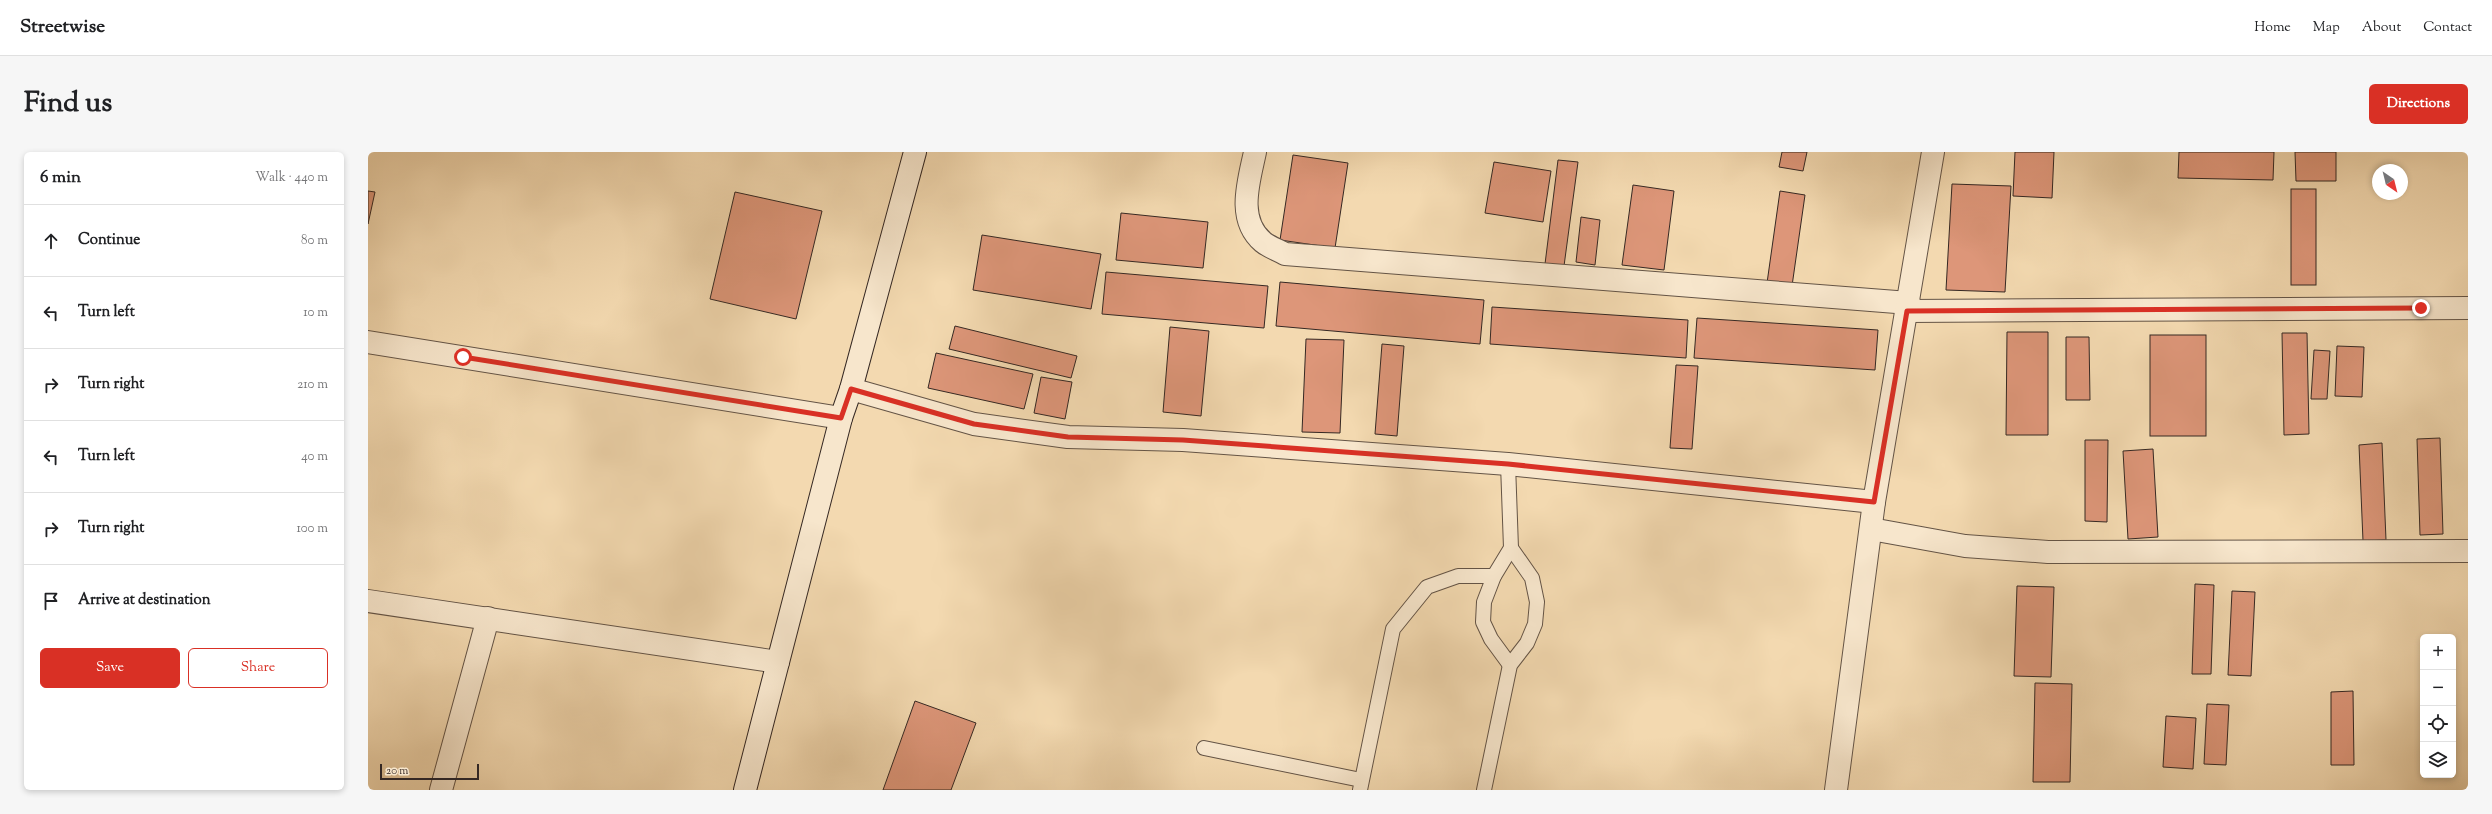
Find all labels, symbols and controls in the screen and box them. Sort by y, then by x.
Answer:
text: Streetwise [20,14,105,41]
text: Home [2254,18,2291,38]
text: Map [2313,18,2340,38]
text: About [2362,18,2401,38]
text: Contact [2423,18,2472,38]
text: Find us [24,84,112,124]
button: Directions [2369,84,2468,124]
north arrow [2372,164,2408,200]
text: 6 min [40,166,81,190]
text: Walk · 440 m [255,169,328,187]
icon: ahead [40,230,62,252]
text: Continue [78,230,140,251]
text: 80 m [301,232,328,250]
route end [2412,299,2430,317]
icon: left [40,302,62,324]
text: Turn left [78,302,135,323]
text: 10 m [303,304,328,322]
route start [454,348,472,366]
icon: right [40,374,62,396]
text: Turn right [78,374,144,395]
text: 210 m [297,376,328,394]
icon: left [40,446,62,468]
text: Turn left [78,446,135,467]
text: 40 m [301,448,328,466]
icon: right [40,518,62,540]
text: Turn right [78,518,144,539]
text: 100 m [296,520,328,538]
icon: arrive [40,590,62,612]
text: Arrive at destination [78,590,211,611]
map controls [2420,634,2456,778]
button: + [2420,634,2456,670]
button: Save [40,648,180,688]
button: Share [188,648,328,688]
button: − [2420,670,2456,706]
button: locate [2420,706,2456,742]
button: layers [2420,742,2456,778]
scale bar [380,762,479,781]
text: 20 m [386,763,408,779]

